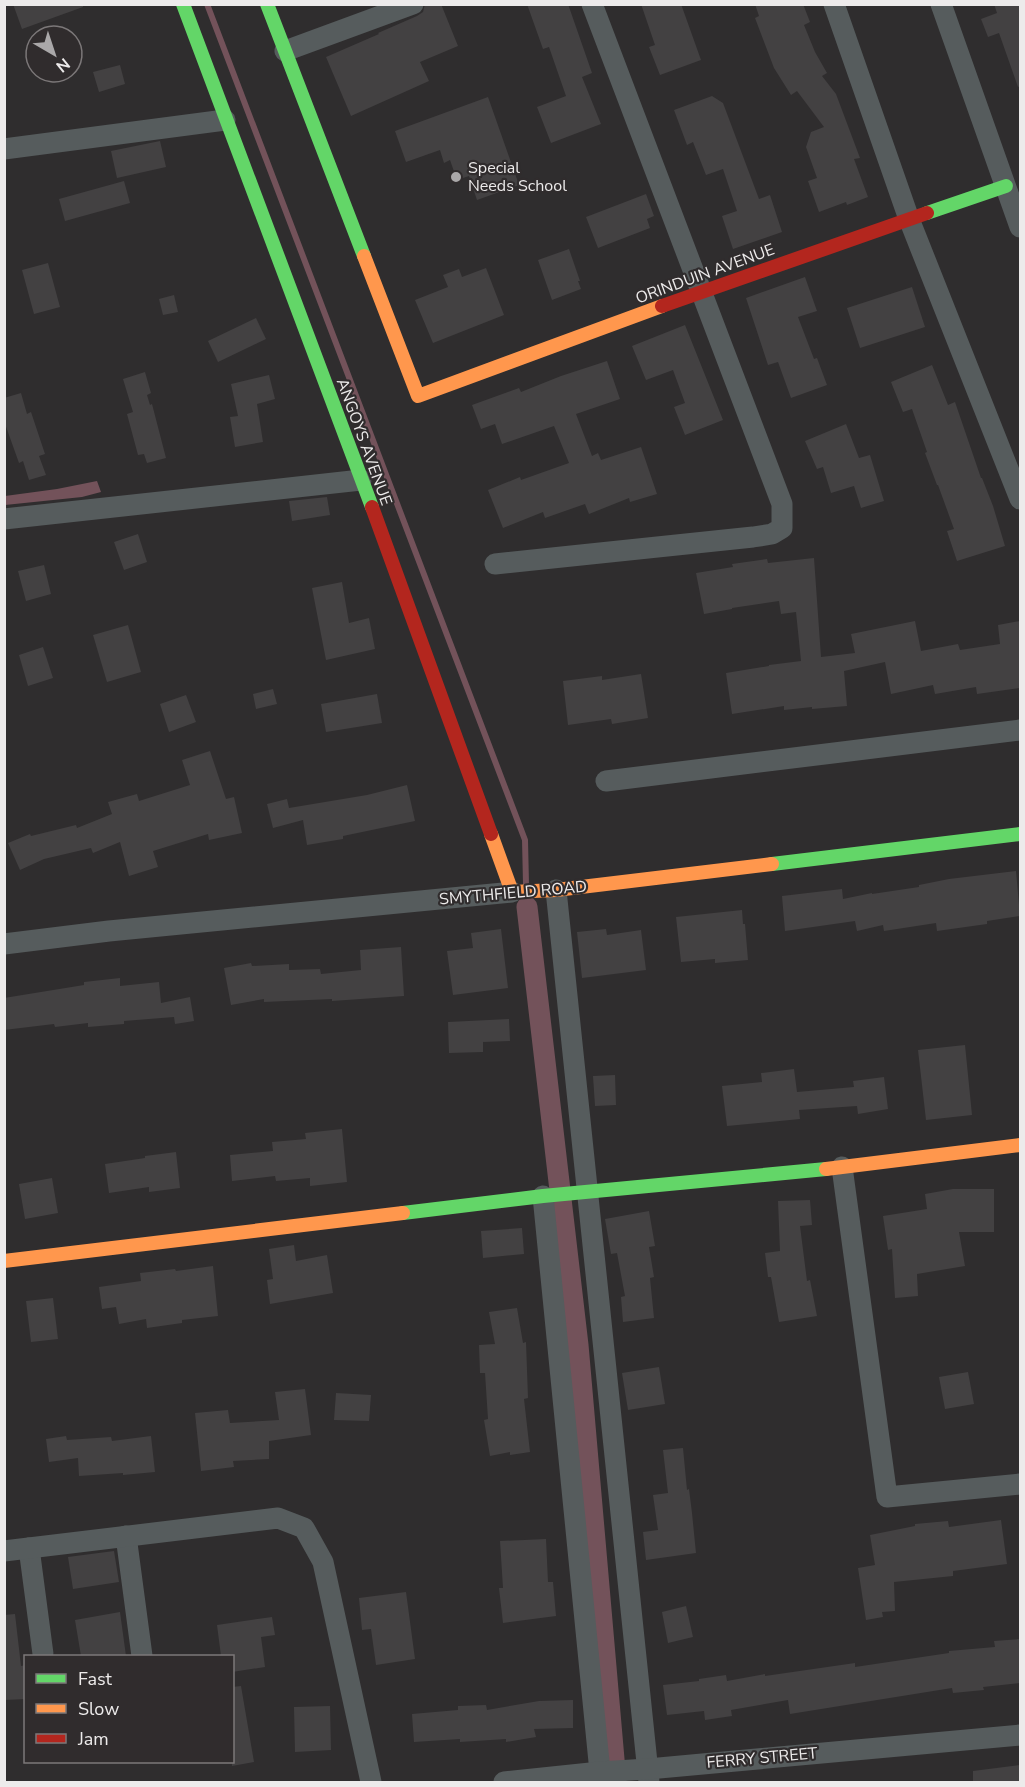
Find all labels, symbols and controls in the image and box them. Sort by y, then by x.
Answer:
north arrow [24,24,84,84]
text: N [51,53,74,77]
place label: Special Needs School [468,157,567,197]
marker: Special Needs School [449,170,463,184]
street label: ORINDUIN AVENUE [632,239,778,309]
street label: ANGOYS AVENUE [331,375,397,509]
street label: SMYTHFIELD ROAD [438,876,588,910]
legend [24,1655,234,1763]
text: Fast [78,1667,113,1691]
text: Slow [78,1697,119,1721]
text: Jam [77,1727,109,1751]
street label: FERRY STREET [706,1742,819,1774]

